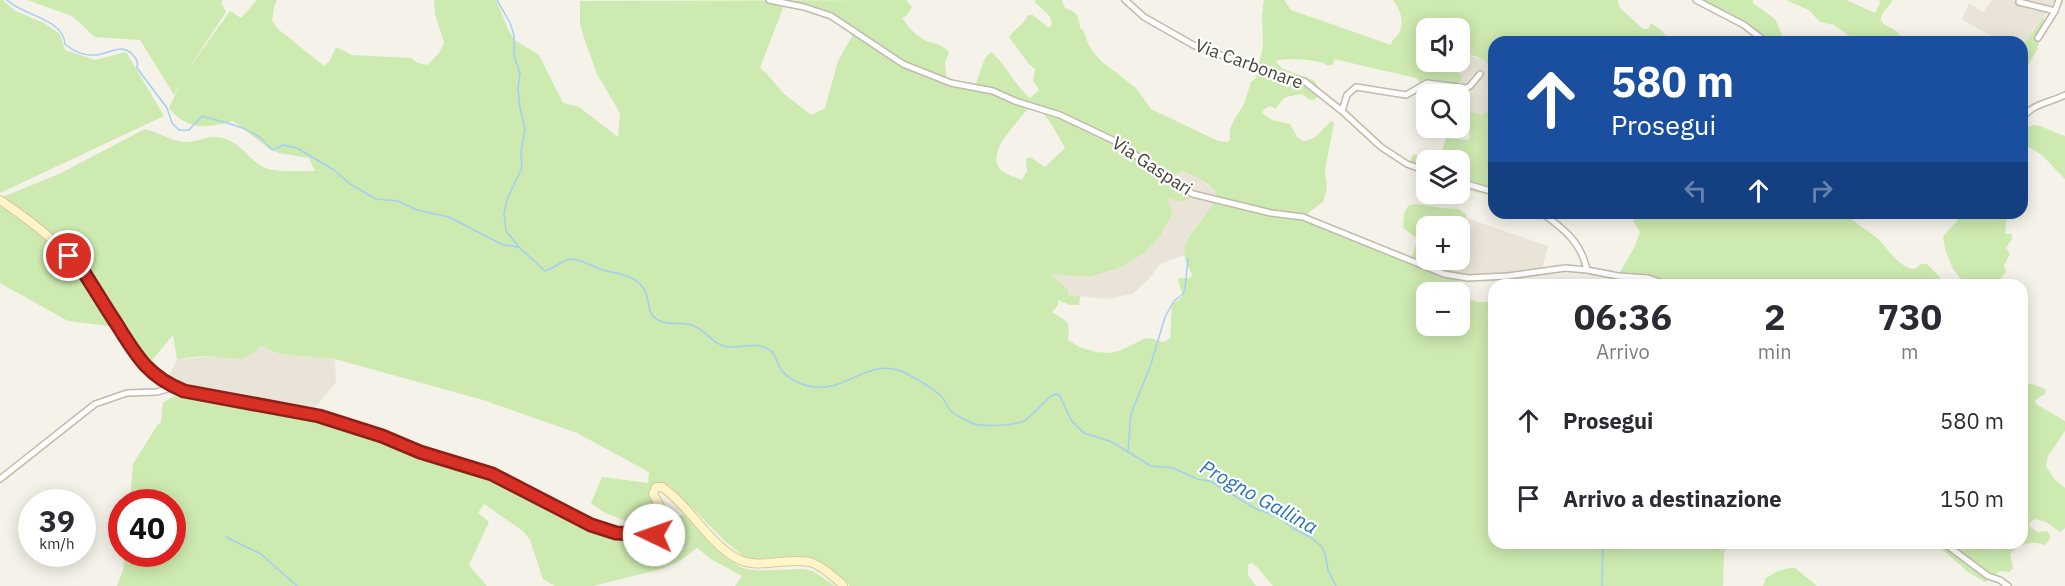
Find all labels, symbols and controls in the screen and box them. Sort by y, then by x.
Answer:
map controls [1416,18,1470,336]
button: sound [1416,18,1470,72]
street label: Via Carbonare [1192,33,1307,94]
text: 580 m [1611,54,1734,109]
icon: ahead [1512,60,1590,138]
button: search [1416,84,1470,138]
text: Prosegui [1611,107,1716,142]
street label: Via Gaspari [1108,131,1197,200]
button: layers [1416,150,1470,204]
icon: left [1679,174,1712,207]
icon: ahead [1742,174,1775,207]
icon: right [1805,174,1838,207]
button: + [1416,216,1470,270]
pin [43,230,94,281]
icon: arrive [52,239,85,272]
button: − [1416,282,1470,336]
text: 06:36 [1574,293,1672,340]
text: 2 [1764,293,1786,340]
text: 730 [1877,293,1942,340]
text: Arrivo [1596,338,1650,365]
text: min [1758,338,1792,365]
text: m [1901,338,1919,365]
icon: ahead [1512,404,1545,437]
text: Prosegui [1563,406,1653,435]
text: 580 m [1940,406,2004,435]
water label: Progno Gallina [1196,453,1323,540]
icon: arrive [1512,482,1545,515]
text: Arrivo a destinazione [1563,484,1782,513]
text: 150 m [1940,484,2004,513]
speed limit sign: 40 [108,489,186,567]
text: 39 [39,501,75,540]
position arrow [622,503,686,567]
text: km/h [39,534,75,553]

